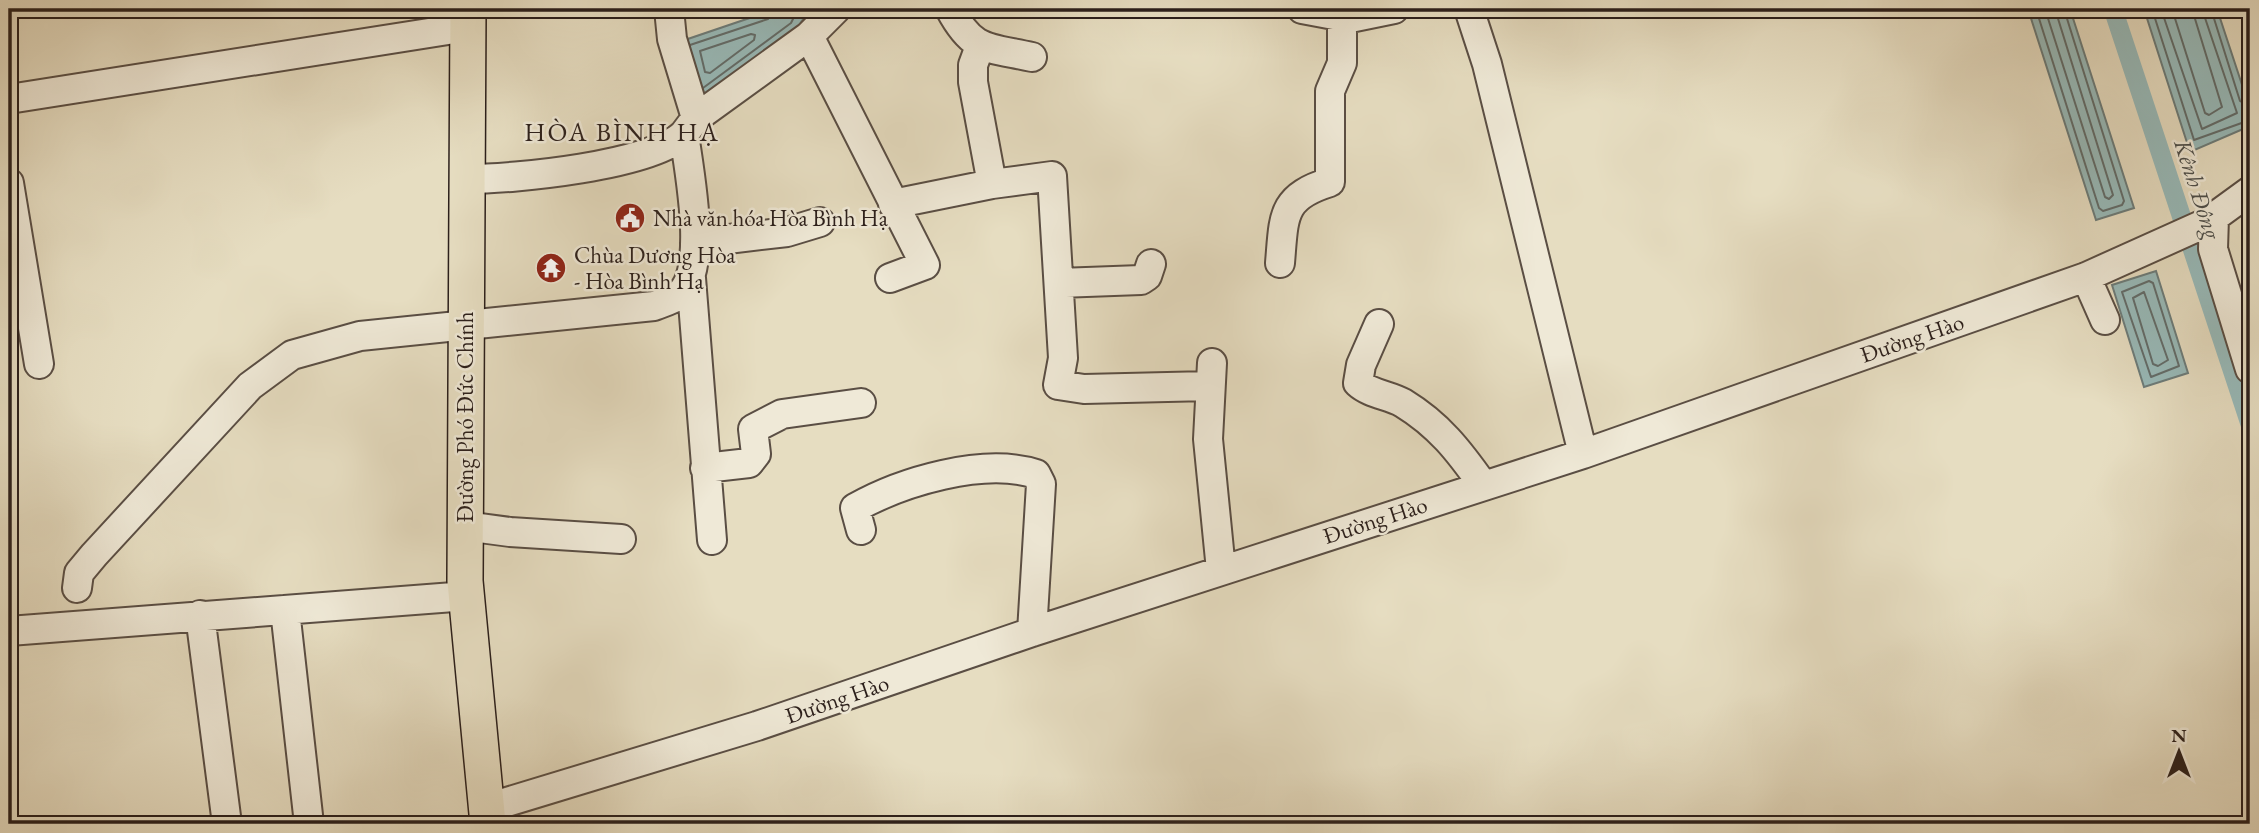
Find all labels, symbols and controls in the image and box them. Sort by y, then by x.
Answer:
district label: HÒA BÌNH HẠ [524,115,720,149]
water label: Kênh Đông [2167,134,2229,244]
public building icon: Nhà văn hóa Hòa Bình Hạ [613,201,647,235]
place label: Nhà văn hóa Hòa Bình Hạ [653,203,889,233]
place label: Chùa Dương Hòa - Hòa Bình Hạ [574,240,736,296]
temple icon: Chùa Dương Hòa - Hòa Bình Hạ [534,251,568,285]
street label: Đường Hào [1856,306,1968,370]
street label: Đường Phó Đức Chính [450,311,480,523]
street label: Đường Hào [1319,489,1431,551]
street label: Đường Hào [781,667,893,731]
north arrow [2144,718,2214,788]
text: N [2171,723,2187,748]

